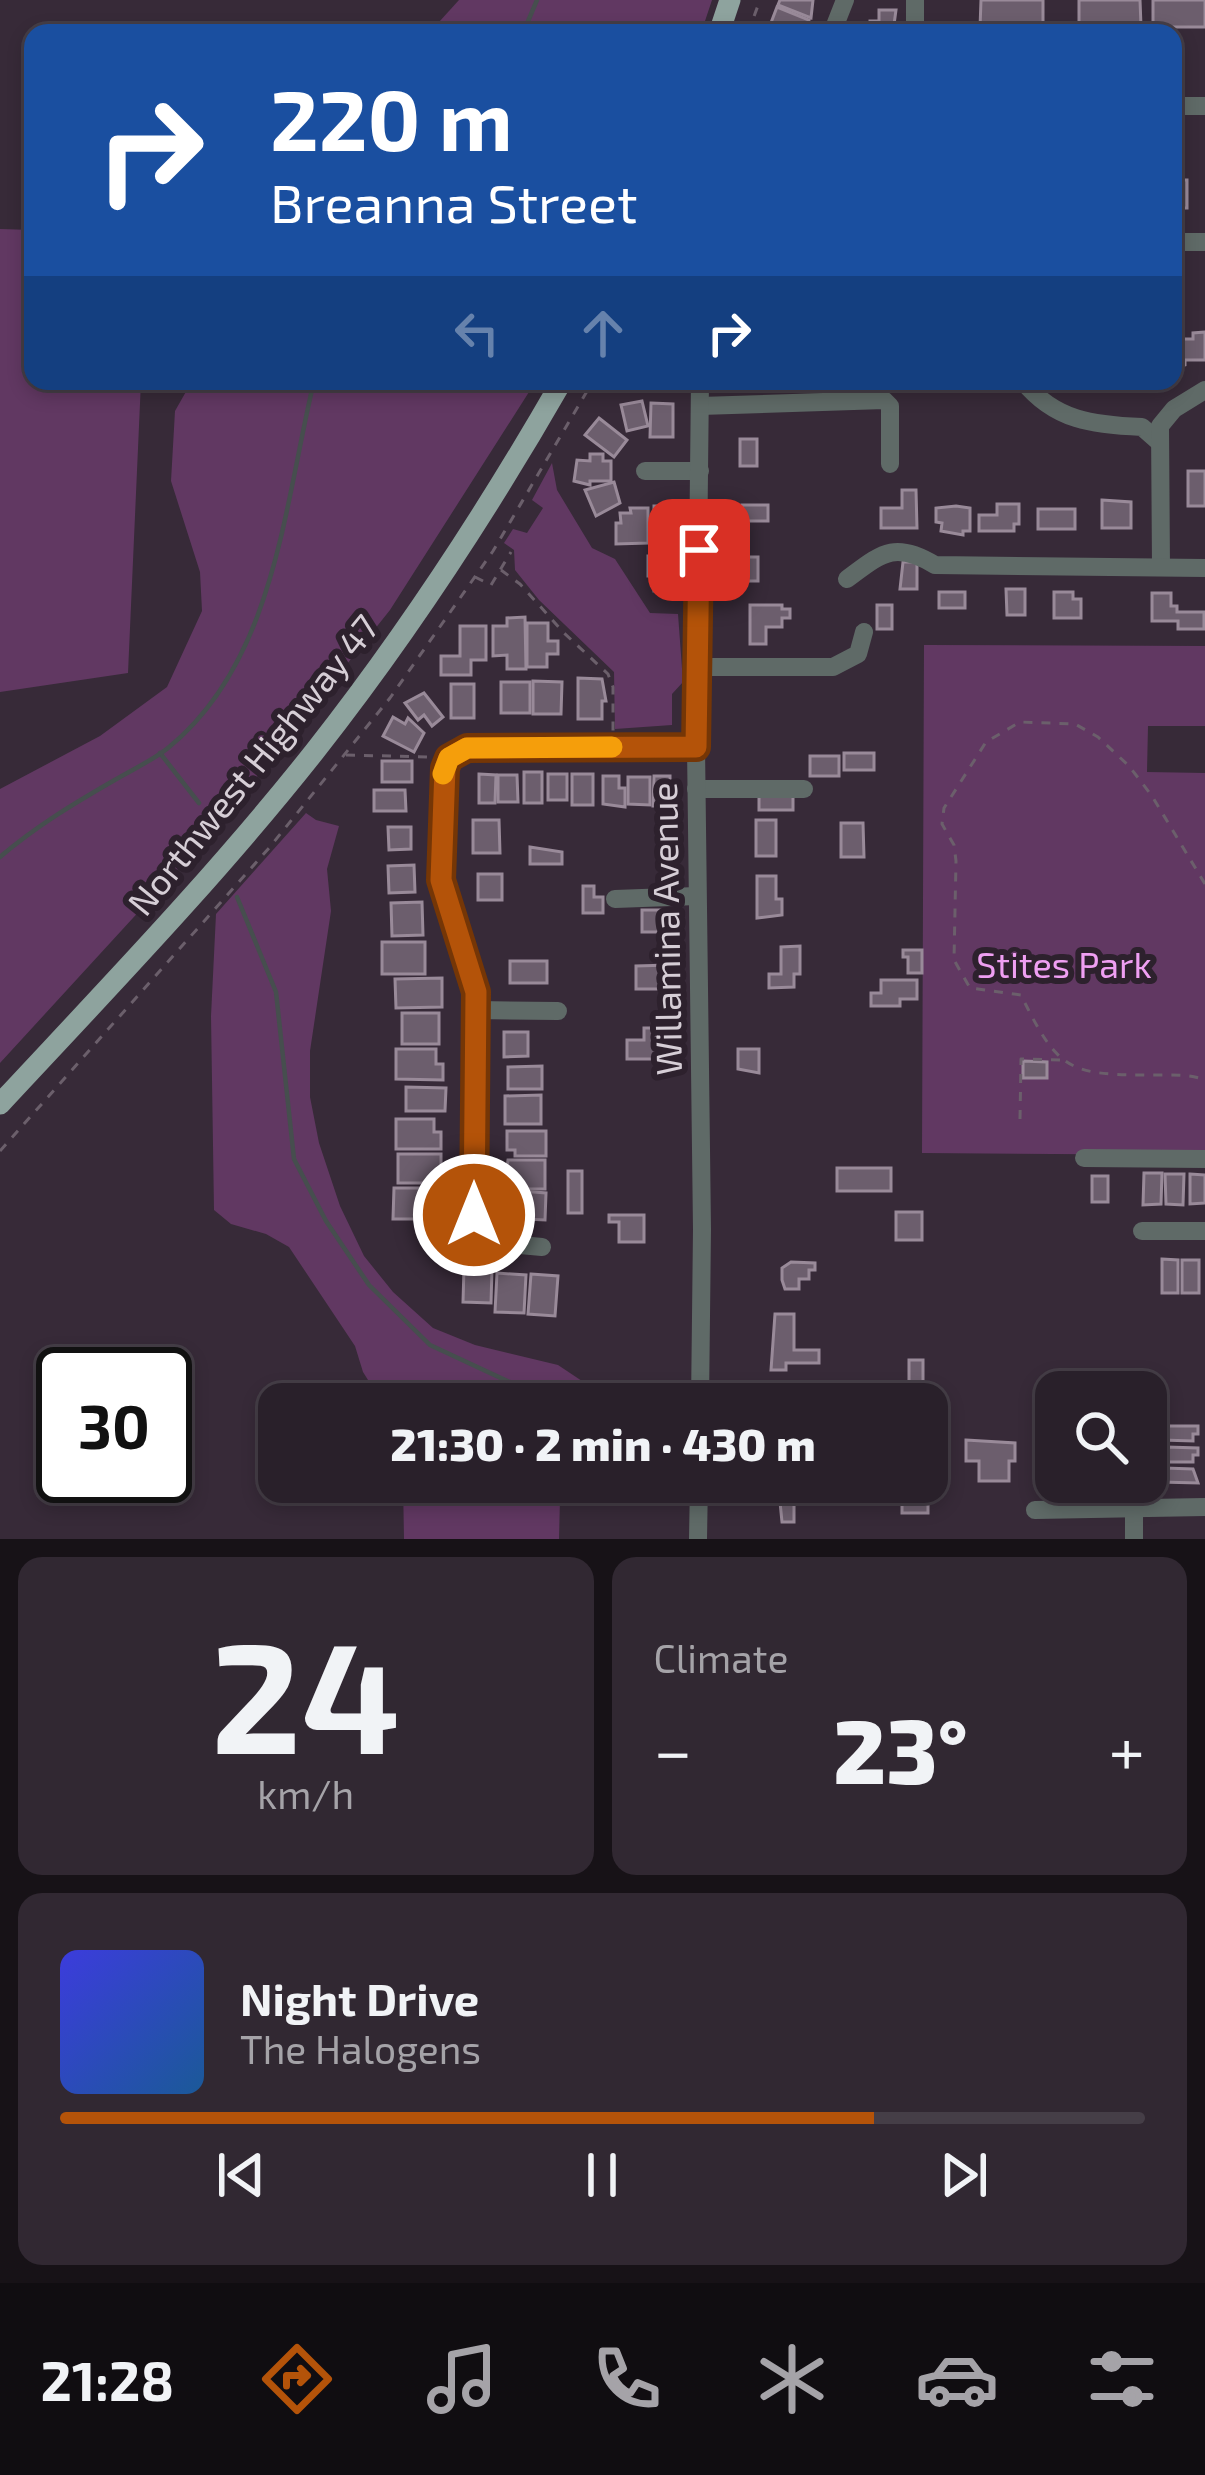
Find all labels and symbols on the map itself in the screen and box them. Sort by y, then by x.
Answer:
pin [648,499,750,601]
street label: Northwest Highway 47 [118,605,386,923]
street label: Willamina Avenue [641,782,689,1076]
park label: Stites Park [976,942,1152,985]
position arrow [411,1152,537,1278]
speed limit sign: 30 [36,1347,192,1503]

